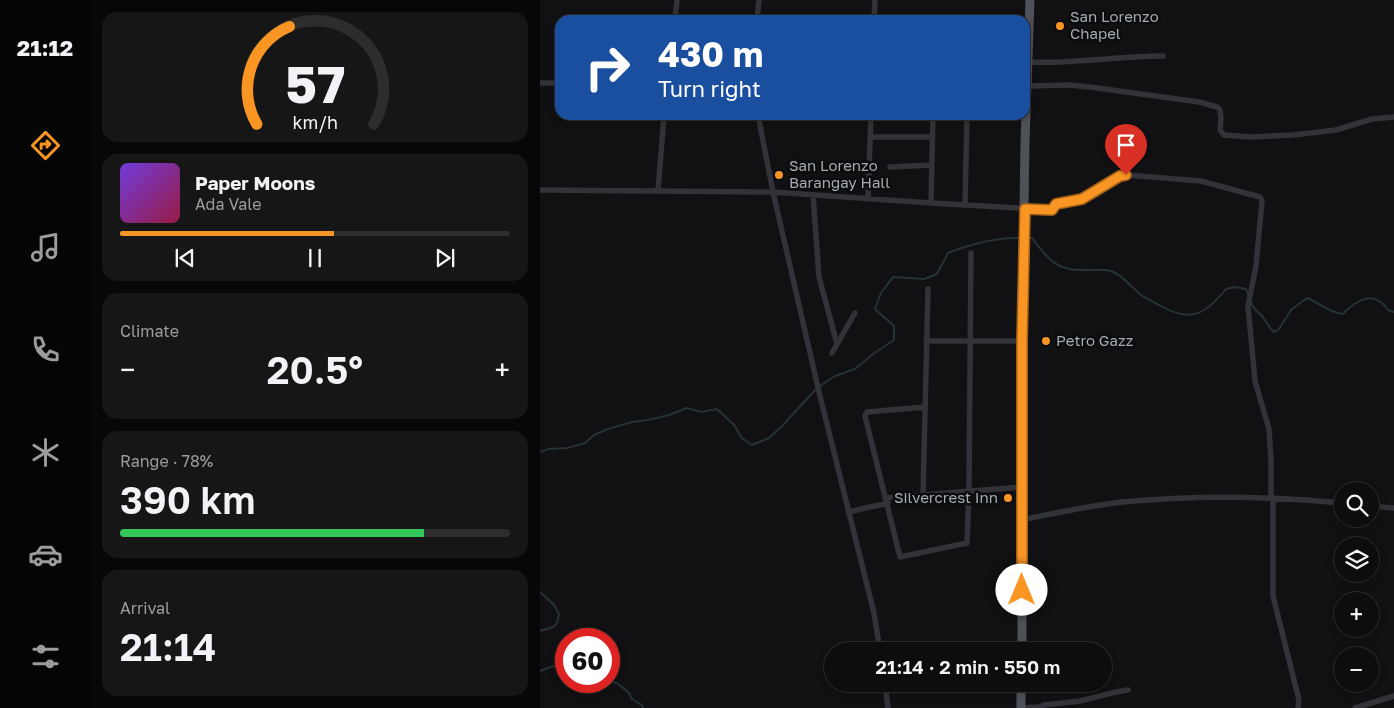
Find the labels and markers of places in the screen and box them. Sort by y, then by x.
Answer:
place label: San Lorenzo Chapel [1070,7,1159,42]
marker: San Lorenzo Chapel [1054,20,1066,32]
pin [1105,124,1147,175]
place label: San Lorenzo Barangay Hall [789,156,890,191]
marker: San Lorenzo Barangay Hall [773,169,785,181]
place label: Petro Gazz [1056,331,1134,349]
marker: Petro Gazz [1040,335,1052,347]
place label: Silvercrest Inn [894,488,998,506]
marker: Silvercrest Inn [1002,492,1014,504]

